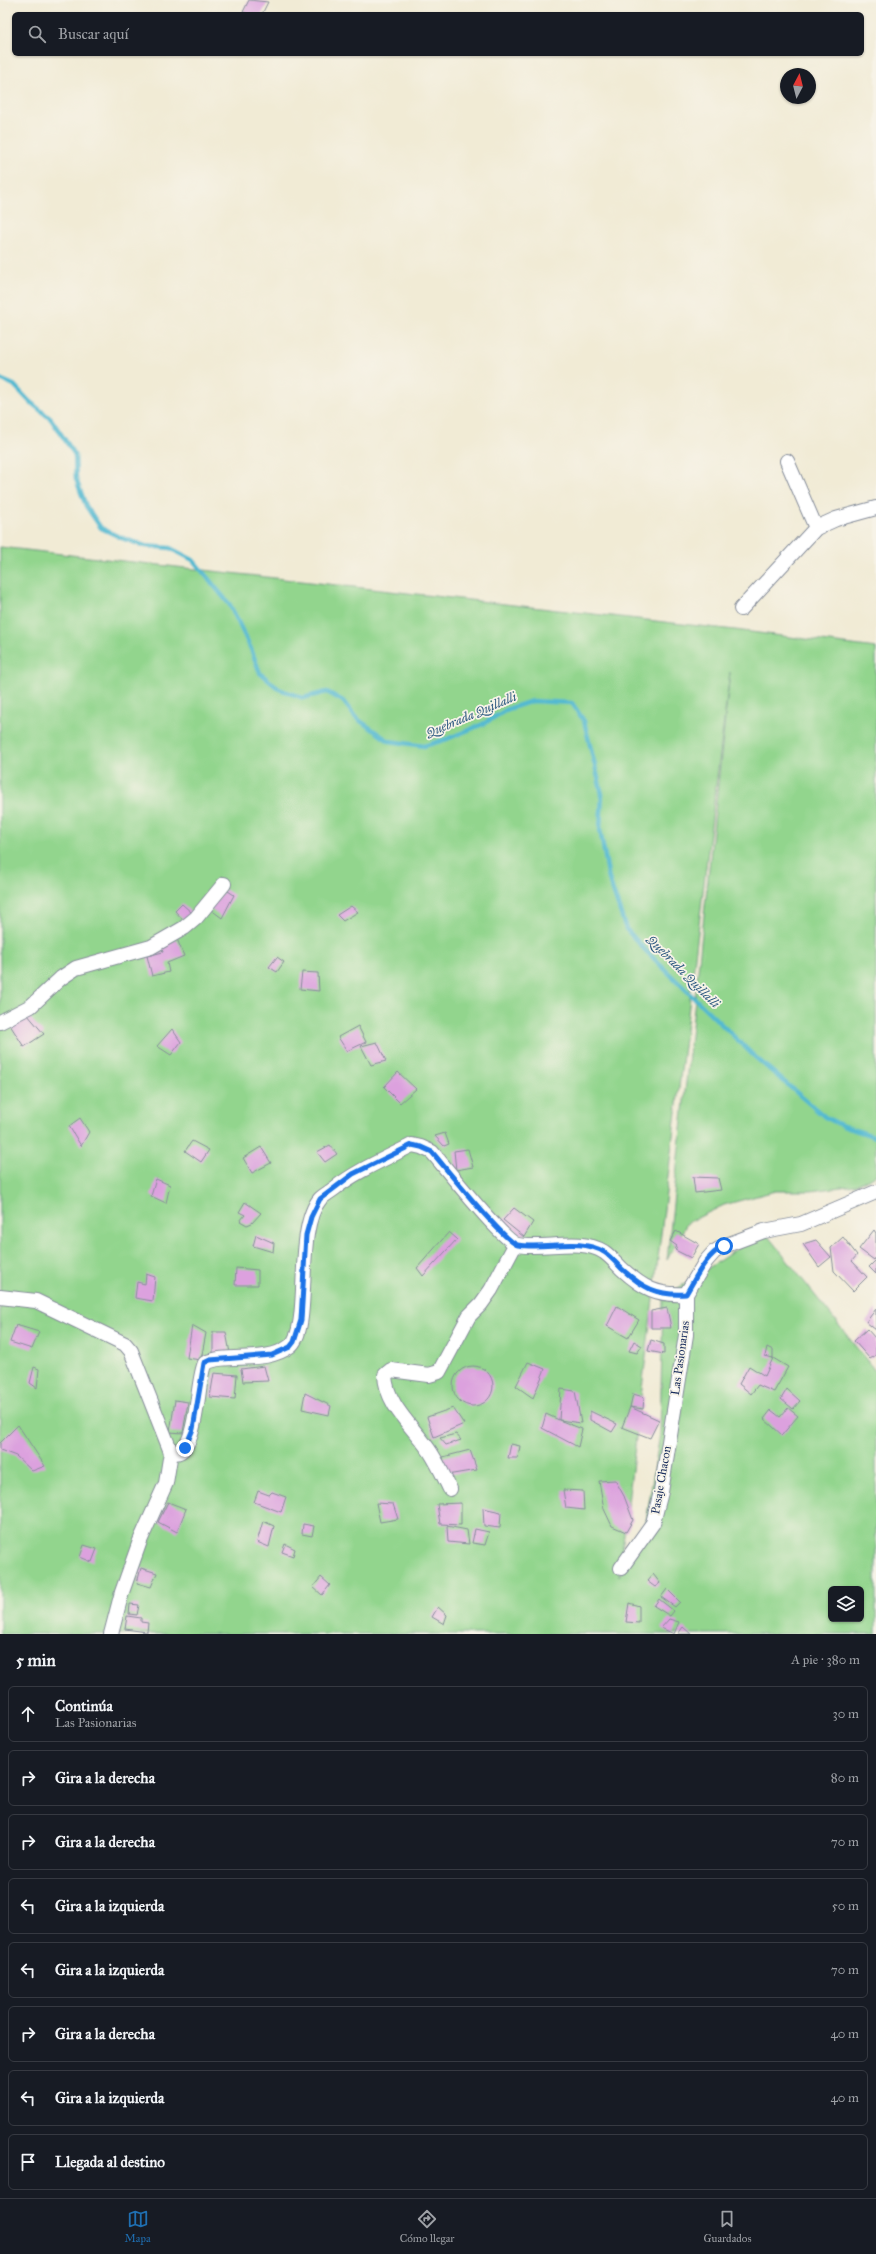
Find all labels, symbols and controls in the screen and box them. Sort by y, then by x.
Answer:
search box [12,12,864,56]
icon: search [26,23,48,45]
text: Buscar aquí [58,25,129,43]
north arrow [780,68,816,104]
water label: Quebrada Quillalli [423,689,519,742]
water label: Quebrada Quillalli [643,931,723,1012]
route start [715,1237,733,1255]
street label: Las Pasionarias [668,1320,692,1396]
route end [176,1439,194,1457]
street label: Pasaje Chacon [648,1444,674,1515]
map controls [828,1586,864,1622]
button: layers [828,1586,864,1622]
text: 5 min [16,1650,56,1671]
text: A pie · 380 m [791,1652,860,1668]
text: Continúa [55,1697,113,1715]
icon: ahead [17,1703,39,1725]
text: 30 m [833,1706,859,1722]
text: Las Pasionarias [55,1715,136,1731]
icon: right [17,1767,39,1789]
text: Gira a la derecha [55,1769,155,1787]
text: 80 m [831,1770,859,1786]
icon: right [17,1831,39,1853]
text: Gira a la derecha [55,1833,155,1851]
text: 70 m [831,1834,859,1850]
icon: left [17,1895,39,1917]
text: Gira a la izquierda [55,1897,164,1915]
text: 50 m [832,1898,859,1914]
icon: left [17,1959,39,1981]
text: Gira a la izquierda [55,1961,164,1979]
text: 70 m [831,1962,859,1978]
icon: right [17,2023,39,2045]
text: Gira a la derecha [55,2025,155,2043]
text: 40 m [830,2026,859,2042]
icon: left [17,2087,39,2109]
text: Gira a la izquierda [55,2089,164,2107]
text: 40 m [830,2090,859,2106]
icon: arrive [17,2151,39,2173]
text: Llegada al destino [55,2153,165,2171]
tab: Mapa [125,2208,151,2245]
tab: Cómo llegar [400,2208,454,2245]
tab: Guardados [703,2208,751,2245]

